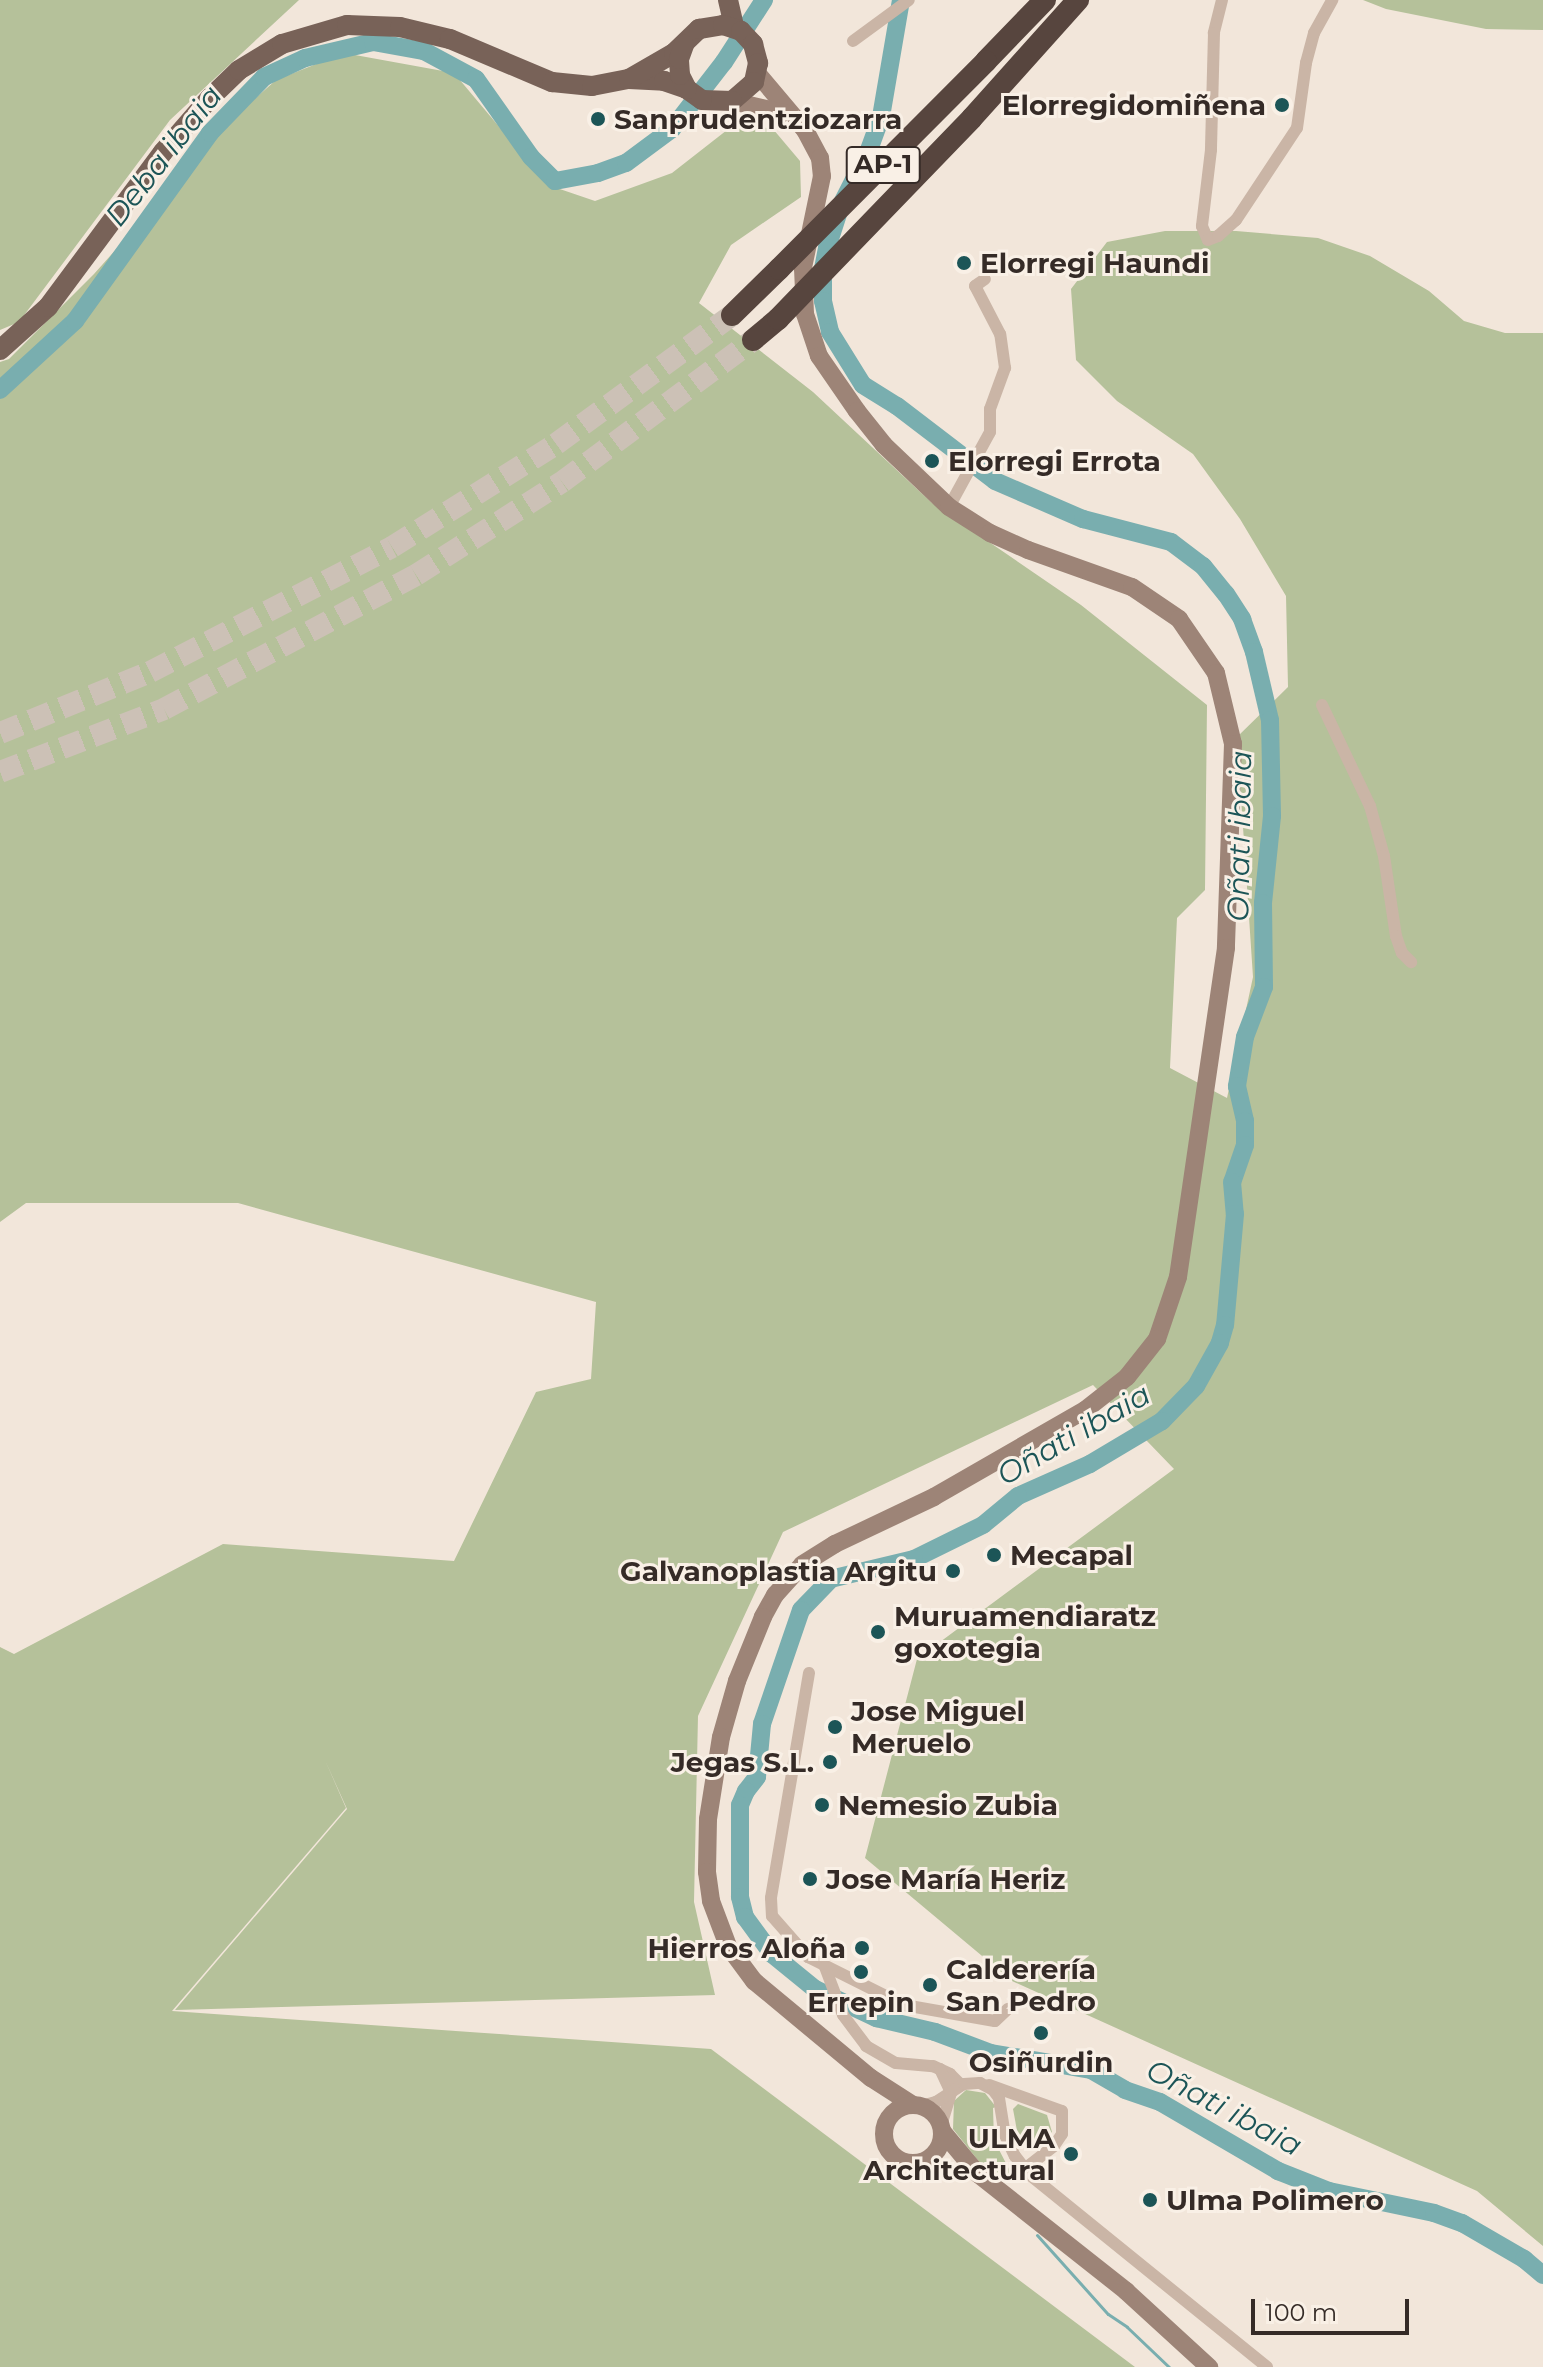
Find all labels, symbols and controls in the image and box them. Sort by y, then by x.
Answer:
water label: Deba ibaia [98,78,230,234]
place label: Elorregidomiñena [1002,88,1266,122]
marker: Elorregidomiñena [1273,96,1291,114]
place label: Sanprudentziozarra [614,102,902,136]
marker: Sanprudentziozarra [589,110,607,128]
road number: AP-1 [845,143,921,187]
place label: Elorregi Haundi [980,246,1209,280]
marker: Elorregi Haundi [955,254,973,272]
place label: Elorregi Errota [948,444,1161,478]
marker: Elorregi Errota [923,452,941,470]
water label: Oñati ibaia [1221,750,1259,922]
water label: Oñati ibaia [991,1377,1157,1493]
place label: Mecapal [1010,1538,1133,1572]
marker: Mecapal [985,1546,1003,1564]
place label: Galvanoplastia Argitu [620,1554,937,1588]
marker: Galvanoplastia Argitu [944,1562,962,1580]
place label: Muruamendiaratz goxotegia [894,1599,1156,1665]
marker: Muruamendiaratz goxotegia [869,1623,887,1641]
place label: Jose Miguel Meruelo [851,1694,1025,1760]
marker: Jose Miguel Meruelo [826,1718,844,1736]
place label: Jegas S.L. [671,1745,814,1779]
marker: Jegas S.L. [821,1753,839,1771]
place label: Nemesio Zubia [838,1788,1058,1822]
marker: Nemesio Zubia [813,1796,831,1814]
place label: Jose María Heriz [826,1862,1065,1896]
marker: Jose María Heriz [801,1870,819,1888]
place label: Hierros Aloña [648,1931,846,1965]
marker: Hierros Aloña [853,1939,871,1957]
place label: Calderería San Pedro [946,1952,1096,2018]
marker: Errepin [852,1963,870,1981]
marker: Calderería San Pedro [921,1976,939,1994]
place label: Errepin [807,1985,915,2019]
marker: Osiñurdin [1032,2024,1050,2042]
place label: Osiñurdin [969,2045,1113,2079]
water label: Oñati ibaia [1140,2052,1308,2164]
place label: ULMA Architectural [863,2121,1055,2187]
marker: ULMA Architectural [1062,2145,1080,2163]
place label: Ulma Polimero [1166,2183,1384,2217]
marker: Ulma Polimero [1141,2191,1159,2209]
scale bar [1255,2283,1413,2333]
text: 100 m [1265,2298,1337,2327]

